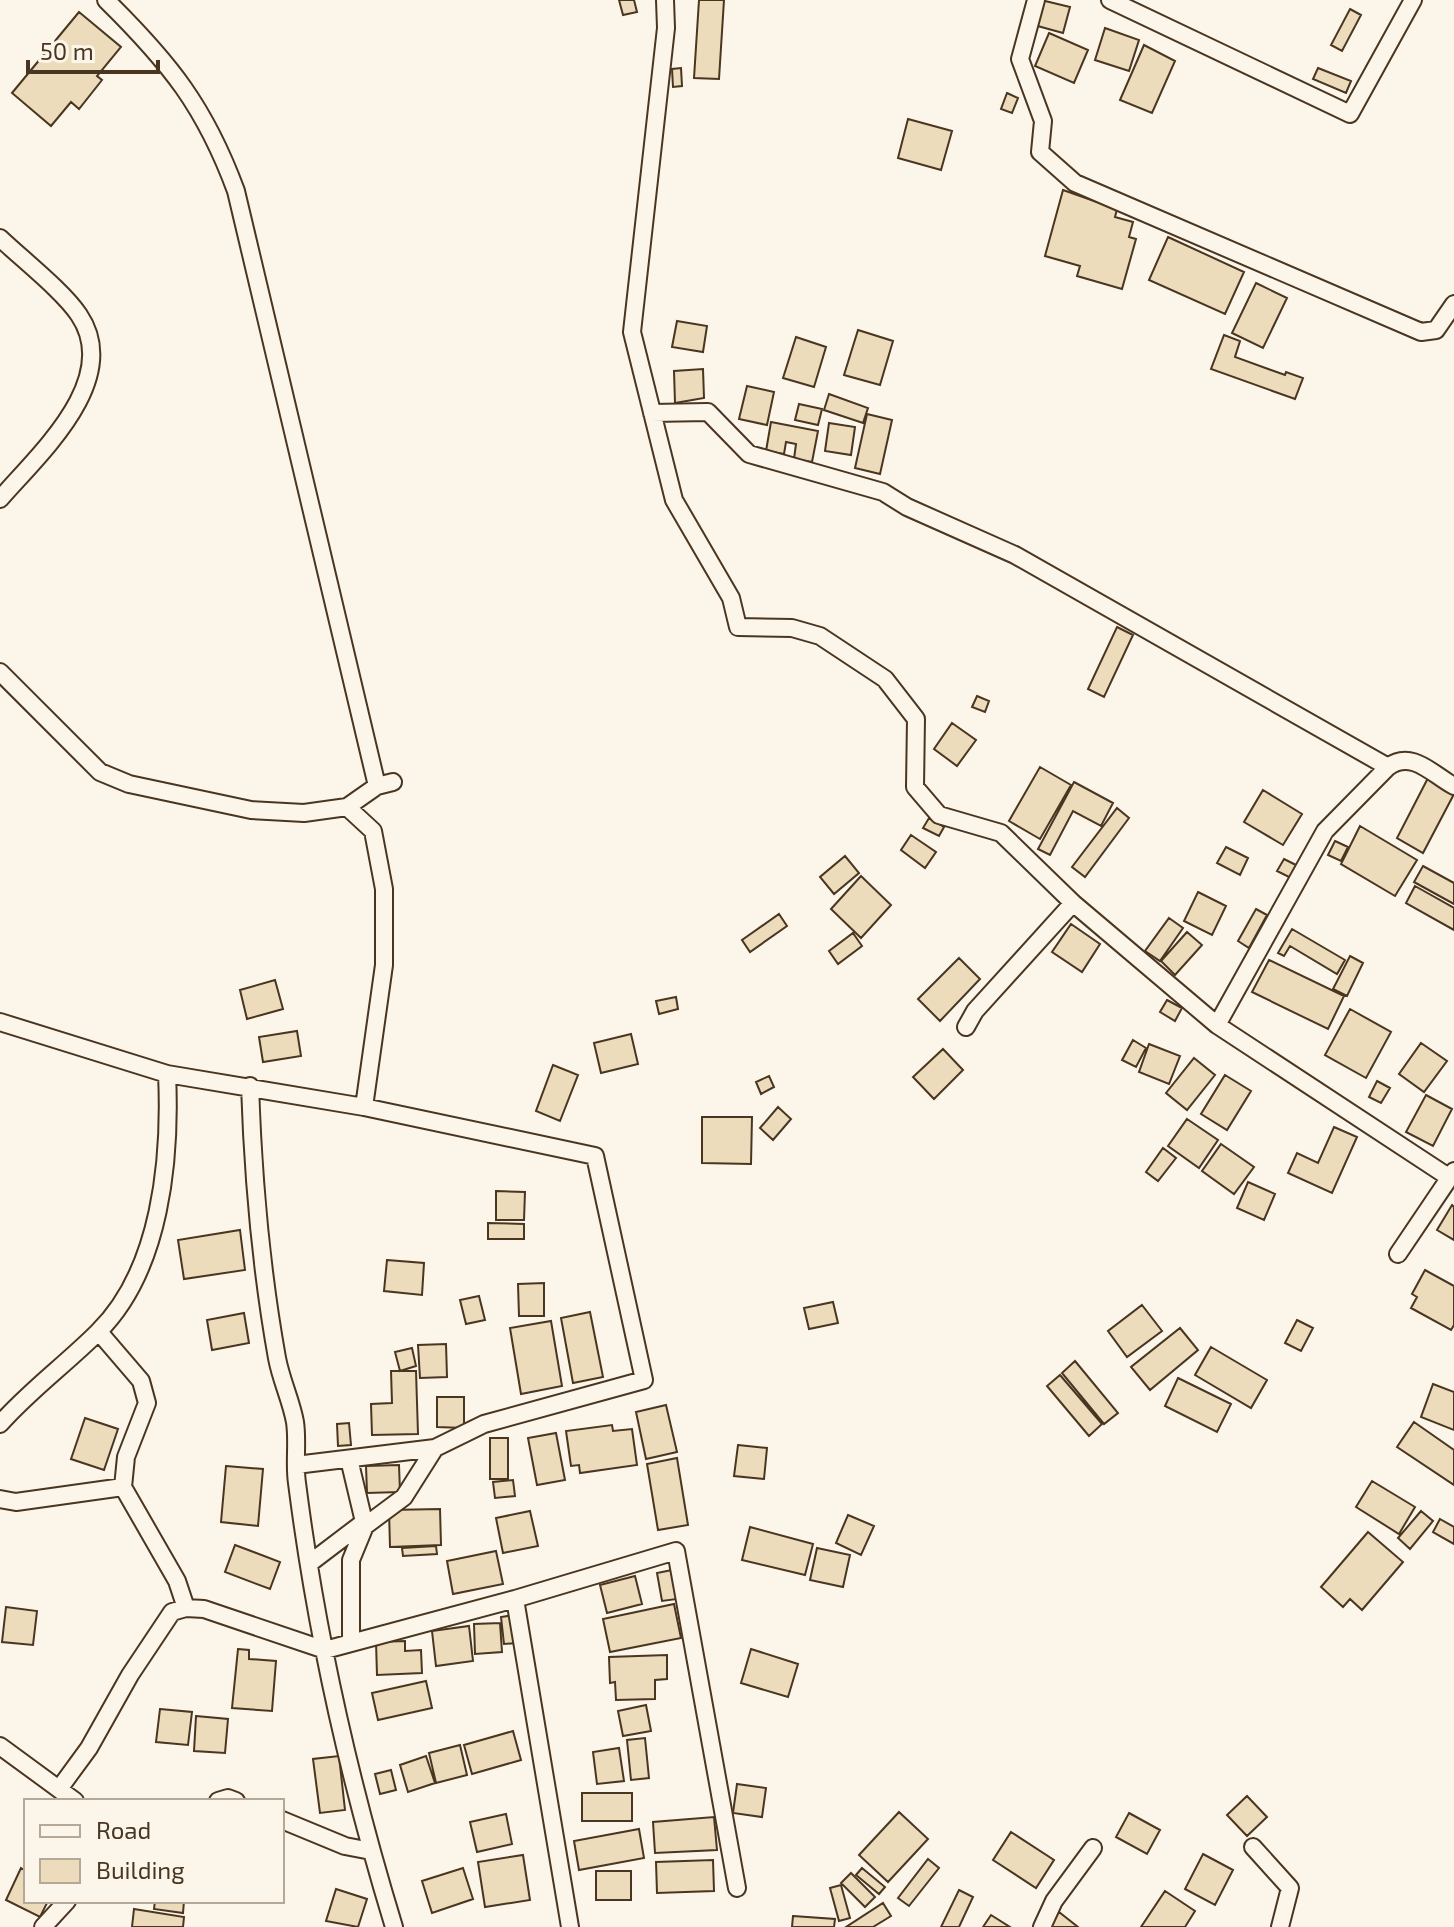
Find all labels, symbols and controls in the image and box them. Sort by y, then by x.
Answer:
scale bar [28,24,158,74]
text: 50 m [40,36,94,65]
legend [24,1799,284,1903]
text: Road [96,1815,151,1844]
text: Building [96,1855,185,1884]

